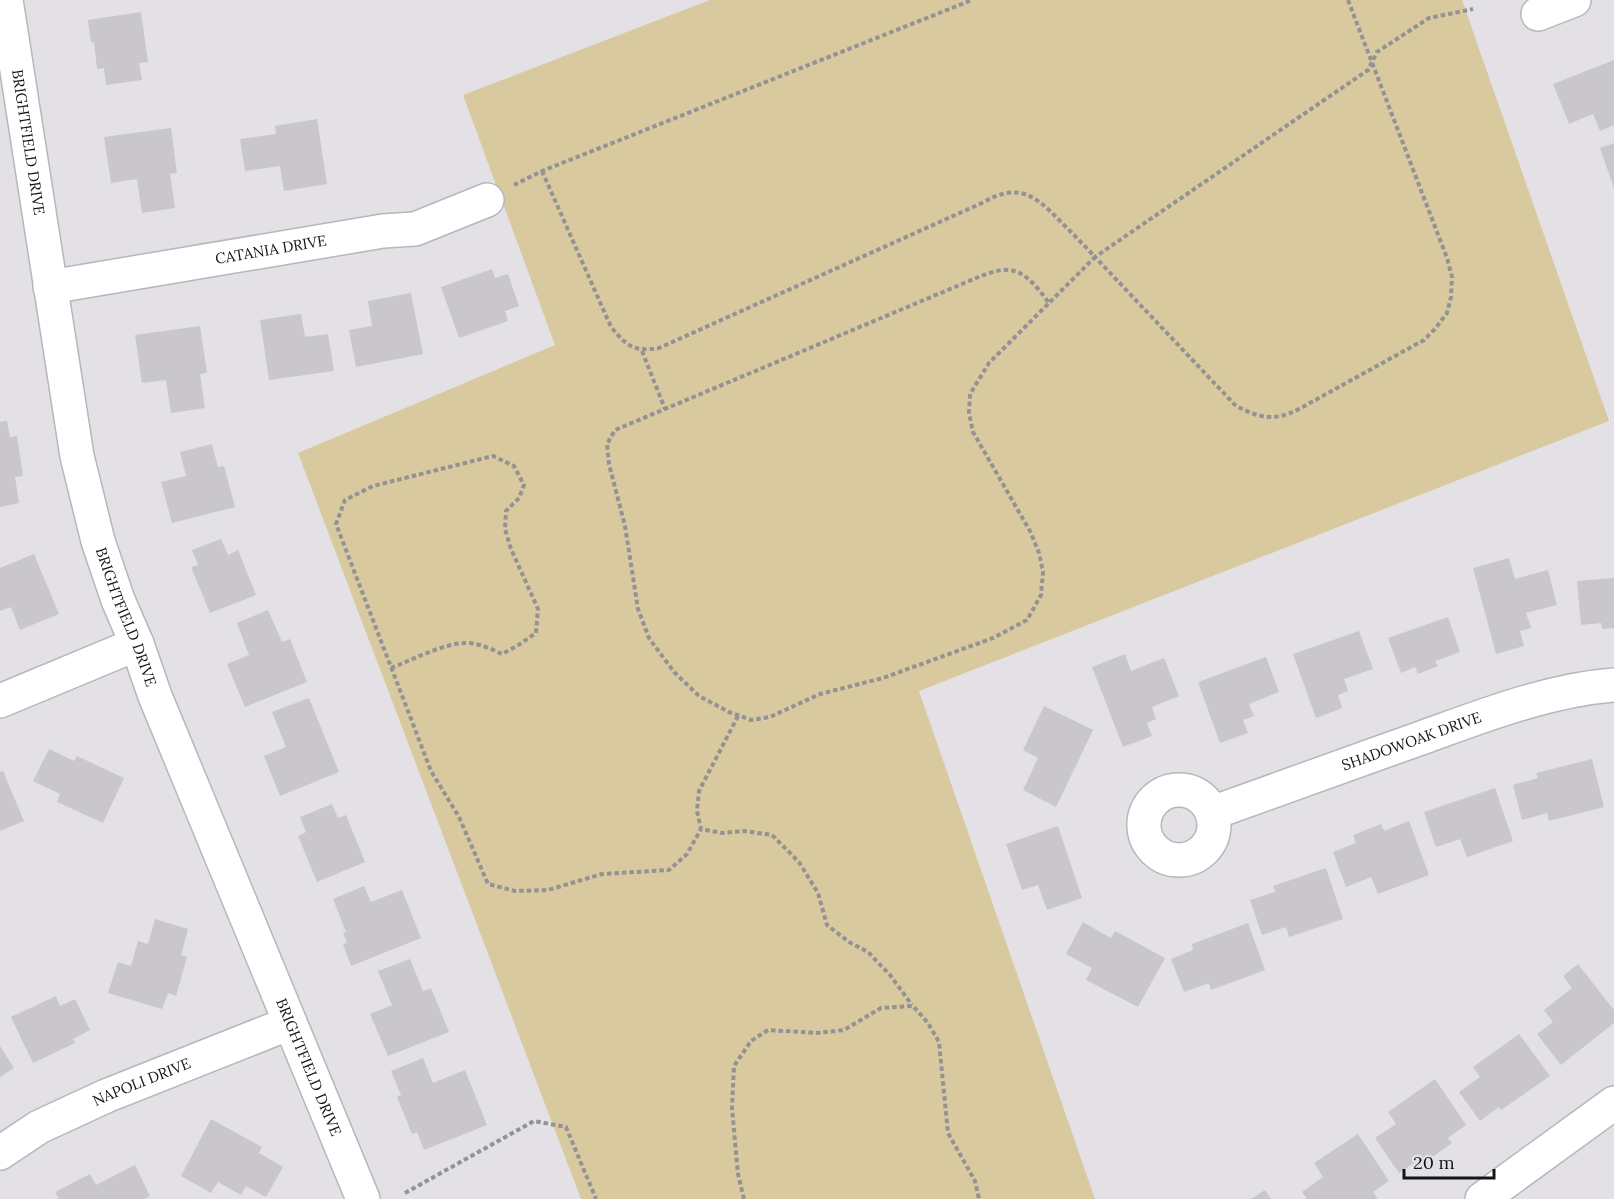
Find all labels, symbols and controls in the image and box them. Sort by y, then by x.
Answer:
street label: BRIGHTFIELD DRIVE [8,68,49,216]
street label: CATANIA DRIVE [214,231,328,268]
street label: BRIGHTFIELD DRIVE [92,545,161,689]
street label: SHADOWOAK DRIVE [1339,707,1484,775]
street label: BRIGHTFIELD DRIVE [272,995,346,1139]
street label: NAPOLI DRIVE [89,1053,193,1110]
scale bar [1404,1142,1494,1180]
text: 20 m [1413,1151,1455,1174]

